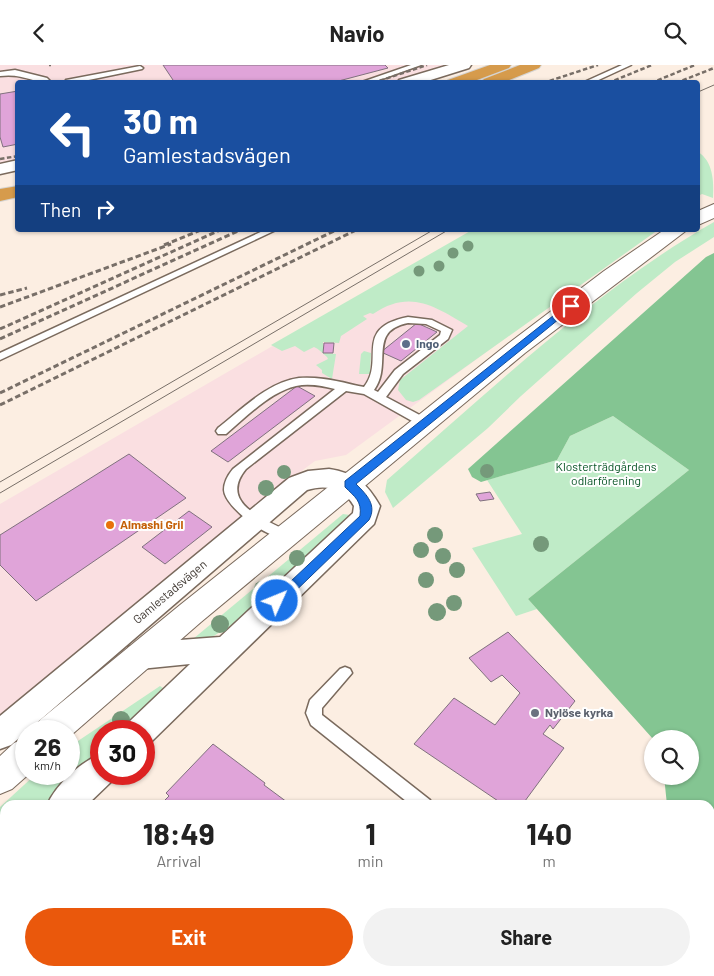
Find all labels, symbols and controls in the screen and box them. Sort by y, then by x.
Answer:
icon: back [25,19,53,47]
icon: search [661,19,689,47]
text: Navio [329,20,385,46]
text: 30 m [123,99,198,141]
icon: left [40,100,105,165]
text: Gamlestadsvägen [123,141,291,167]
icon: right [91,195,119,223]
text: Then [40,198,81,221]
pin [550,285,592,327]
icon: arrive [557,292,585,320]
place label: Ingo [416,336,439,350]
marker: Ingo [400,338,412,350]
park label: Klosterträdgårdens odlarförening [556,459,657,487]
place label: Almashi Gril [120,517,183,531]
marker: Almashi Gril [104,519,116,531]
street label: Gamlestadsvägen [130,556,209,626]
position arrow [250,574,302,626]
place label: Nylöse kyrka [545,705,613,719]
marker: Nylöse kyrka [529,707,541,719]
speed limit sign: 30 [90,720,155,785]
map controls [644,730,699,785]
button: search [644,730,699,785]
text: 26 [34,731,61,761]
text: km/h [34,758,61,772]
text: 18:49 [143,815,215,851]
text: 1 [365,815,376,851]
text: 140 [526,815,572,851]
text: Arrival [156,851,201,870]
text: min [358,851,383,870]
text: m [543,851,556,870]
button: Exit [25,908,353,966]
button: Share [363,908,690,966]

